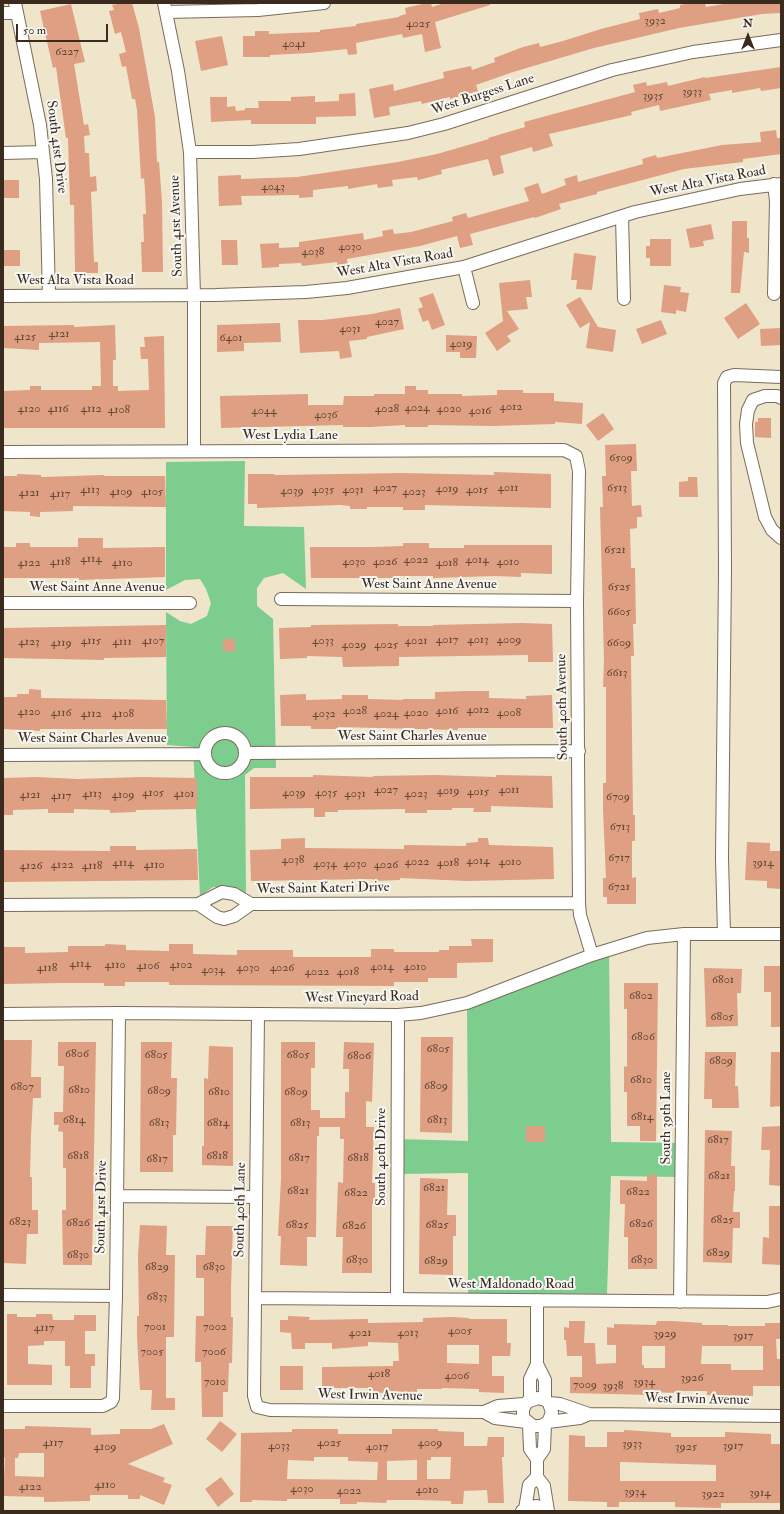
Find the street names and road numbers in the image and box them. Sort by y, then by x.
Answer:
street label: West Burgess Lane [430,70,536,120]
street label: South 41st Drive [42,100,70,194]
street label: West Alta Vista Road [649,163,767,201]
street label: South 41st Avenue [167,175,187,277]
street label: West Alta Vista Road [336,246,454,282]
street label: West Alta Vista Road [16,273,134,289]
street label: West Lydia Lane [242,428,338,444]
street label: West Saint Anne Avenue [361,577,497,593]
street label: West Saint Anne Avenue [29,580,165,596]
street label: South 40th Avenue [554,654,572,760]
street label: West Saint Charles Avenue [337,729,487,745]
street label: West Saint Charles Avenue [17,731,167,747]
street label: West Saint Kateri Drive [256,879,390,899]
street label: West Vineyard Road [305,989,419,1007]
street label: South 39th Lane [659,1072,675,1164]
street label: South 40th Drive [374,1108,390,1206]
street label: South 41st Drive [93,1160,111,1254]
street label: South 40th Lane [232,1162,250,1258]
street label: West Maldonado Road [448,1277,574,1293]
street label: West Irwin Avenue [317,1387,423,1405]
street label: West Irwin Avenue [644,1391,750,1409]

